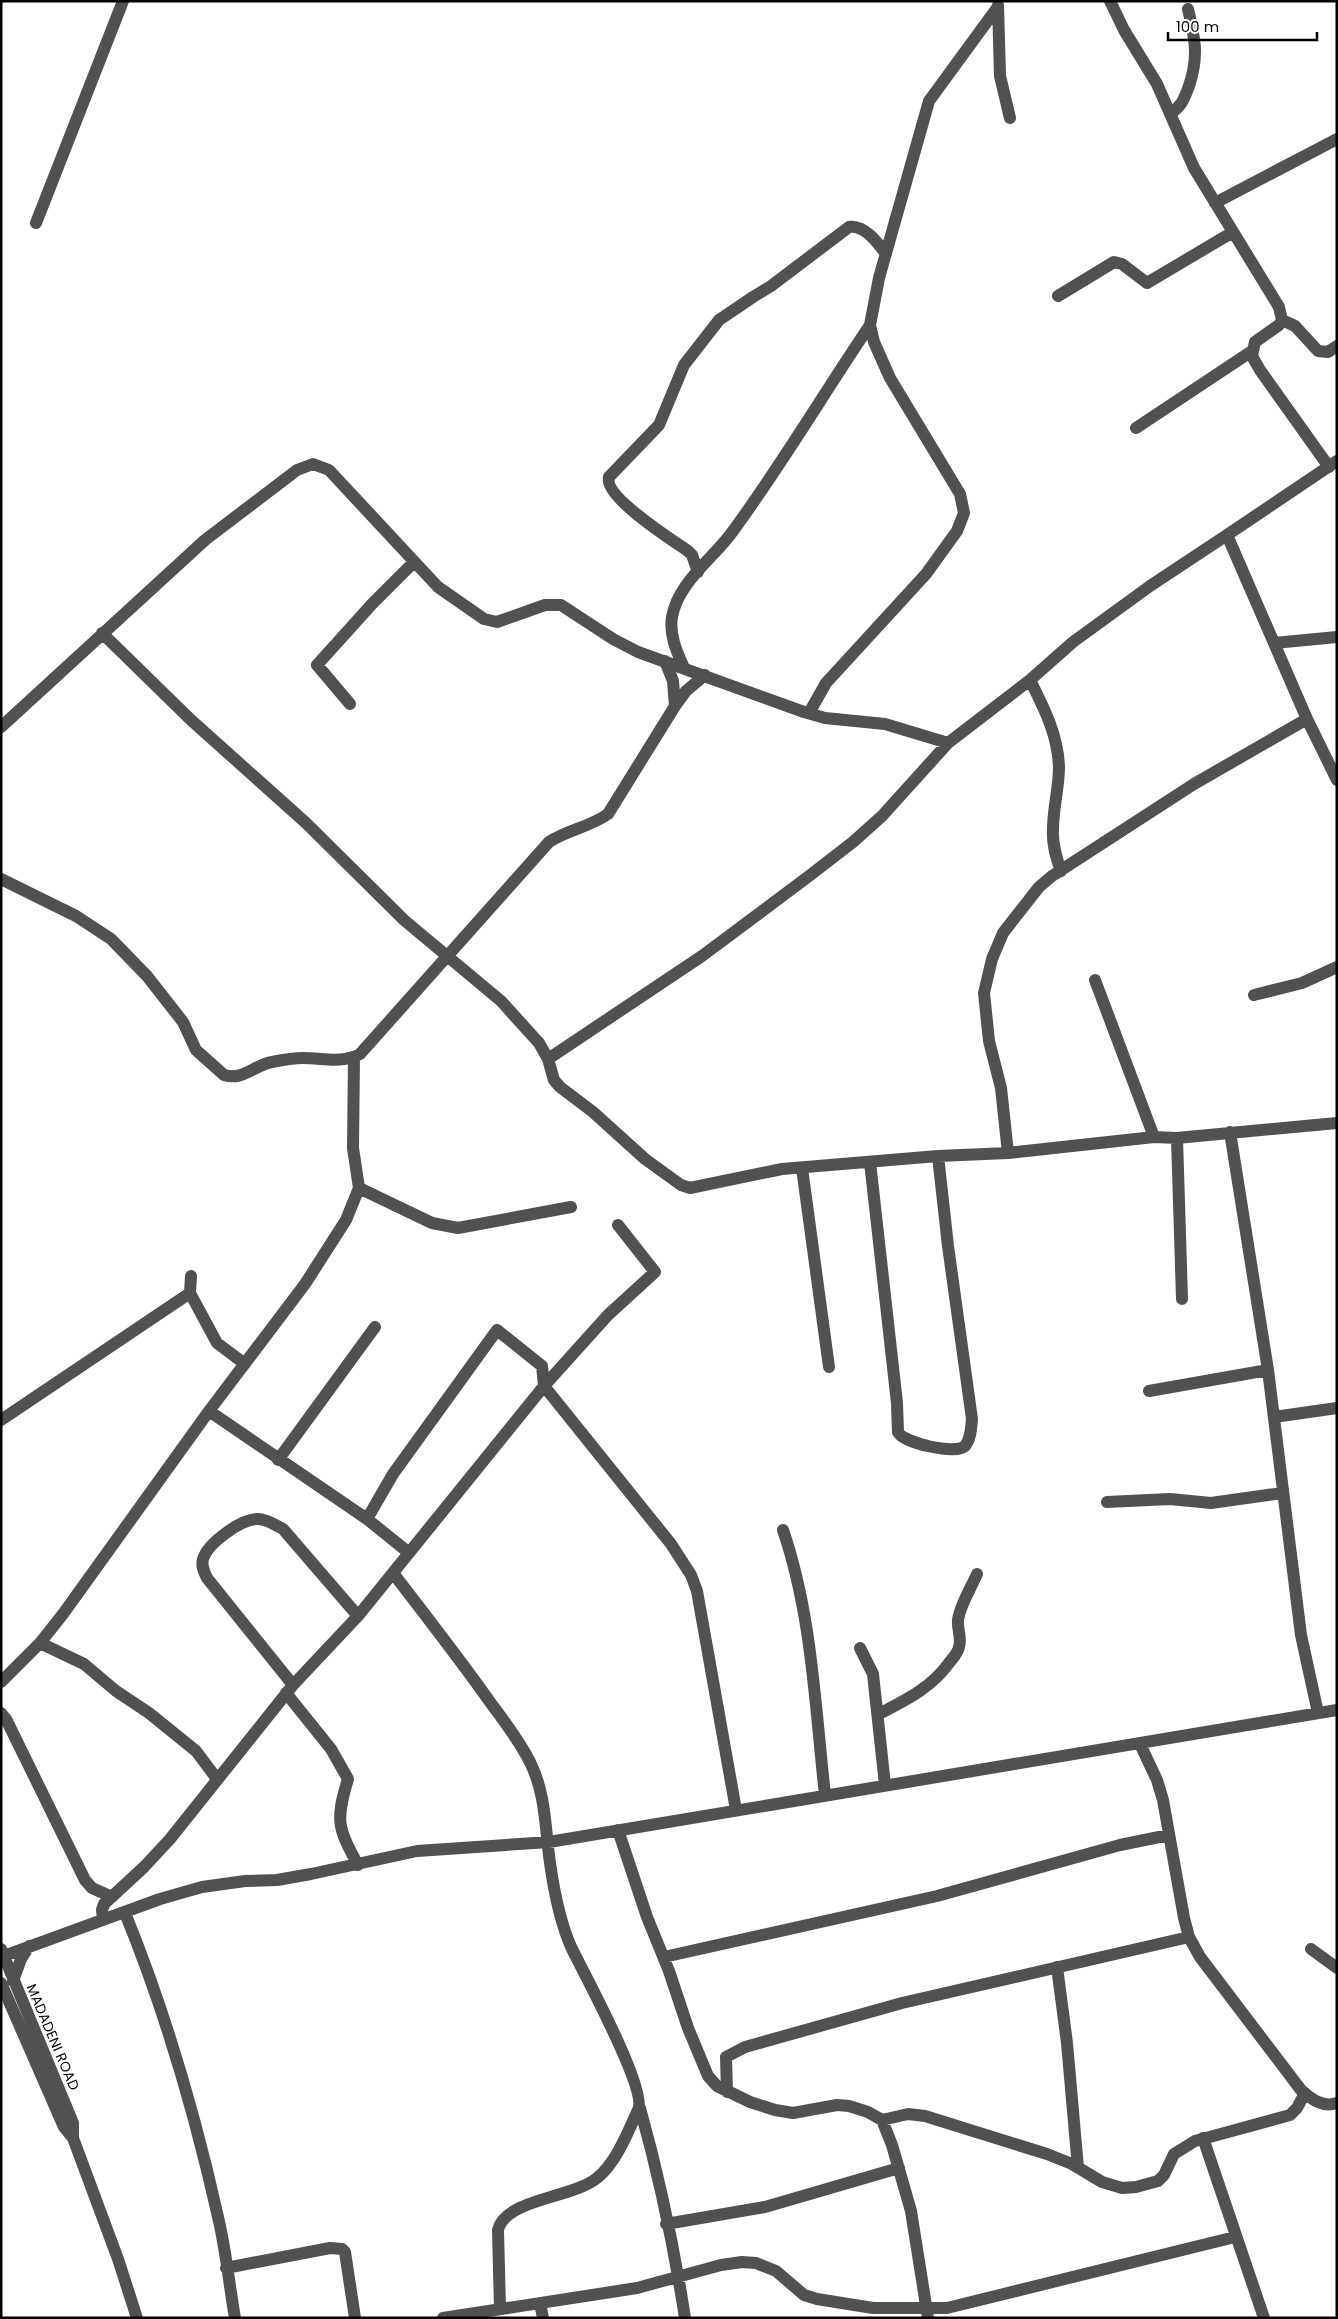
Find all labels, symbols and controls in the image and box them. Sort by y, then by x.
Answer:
scale bar [1168,10,1317,42]
text: 100 m [1176,16,1219,37]
street label: MADADENI ROAD [22,1981,84,2093]

